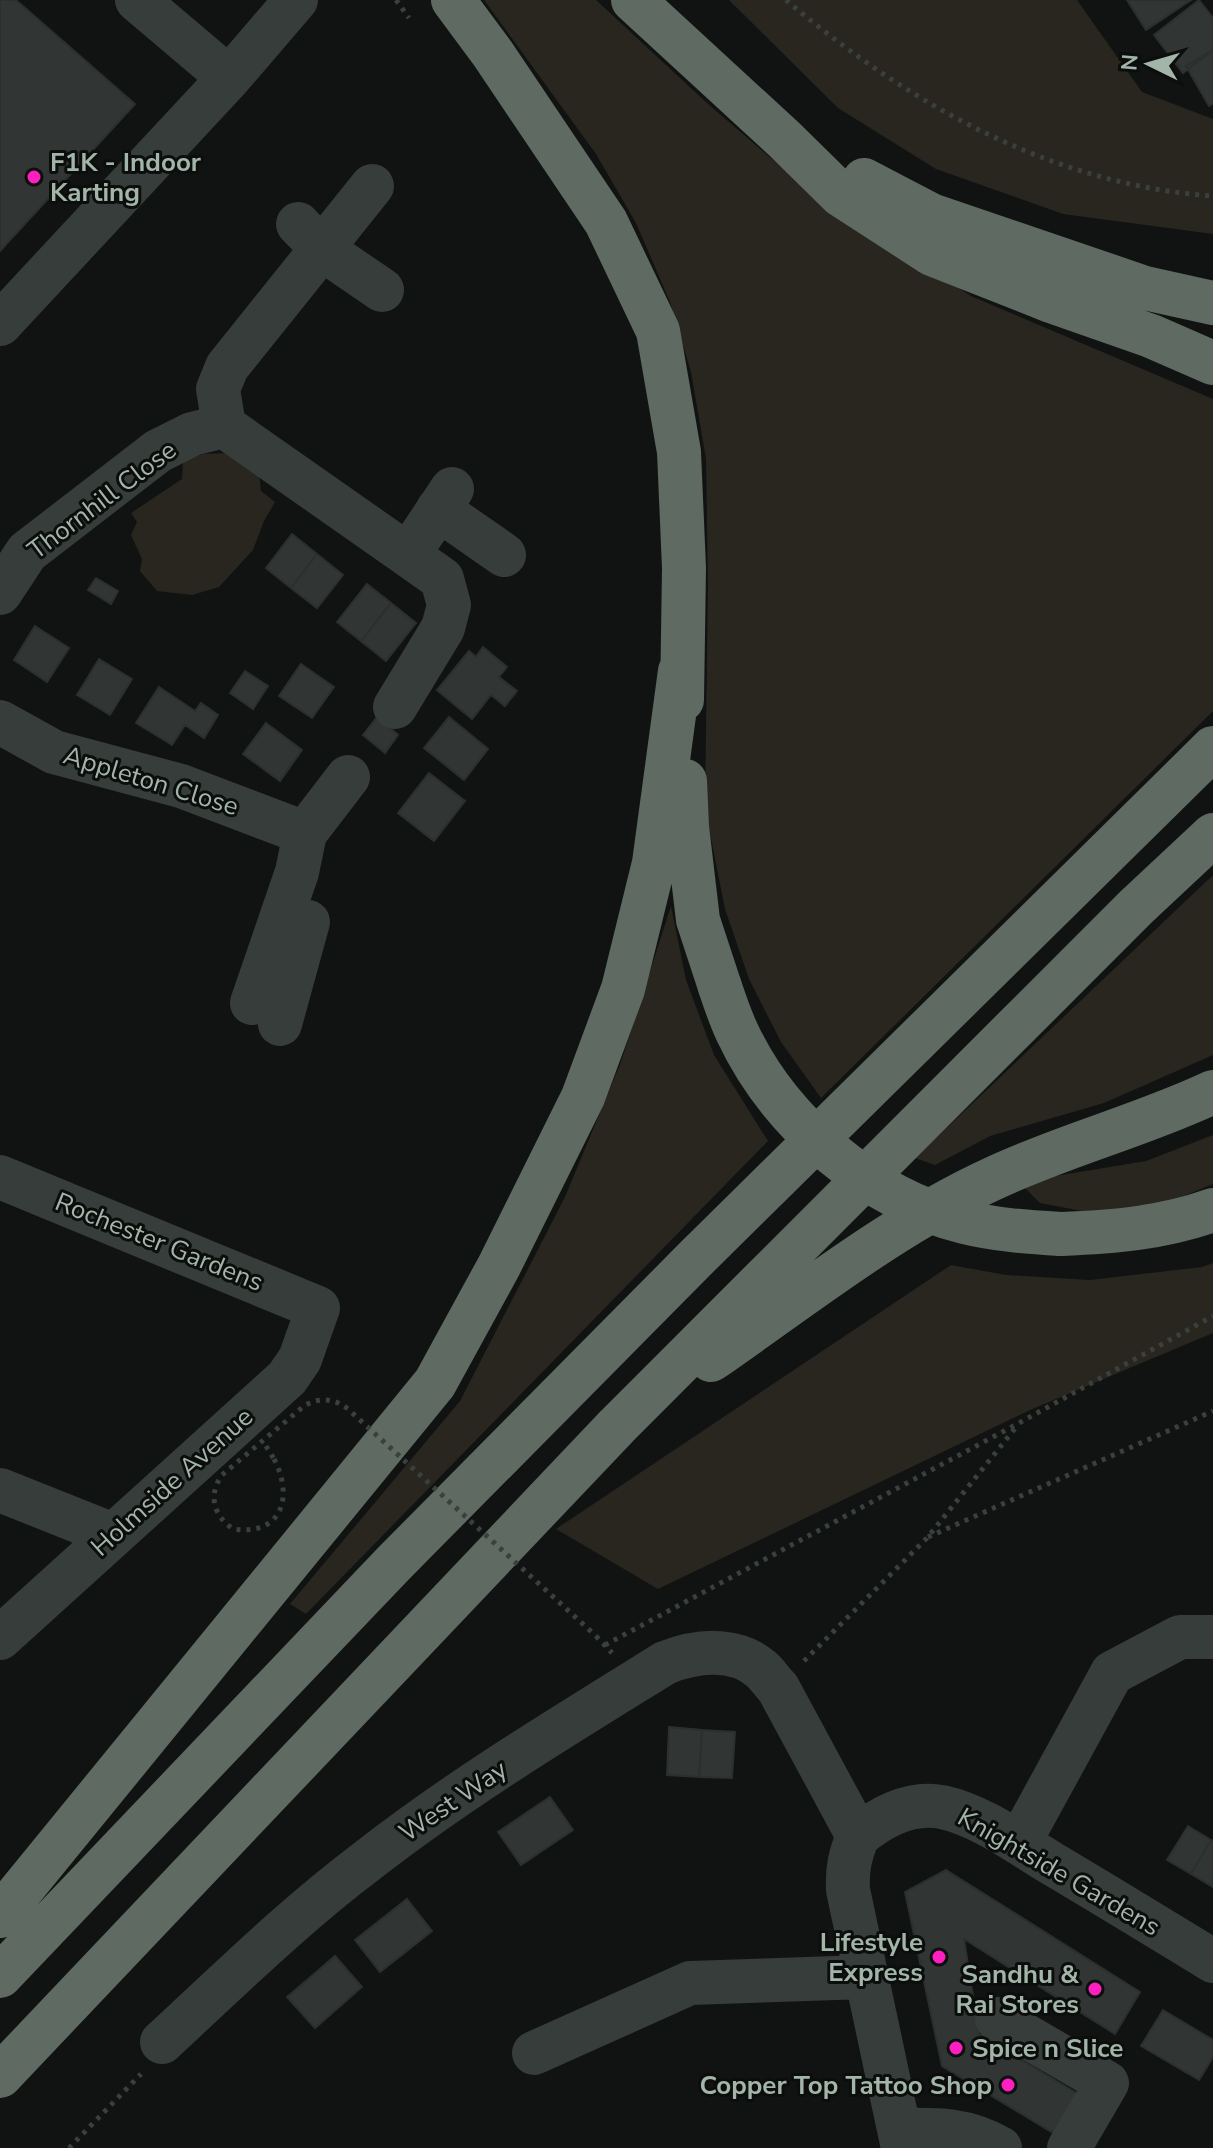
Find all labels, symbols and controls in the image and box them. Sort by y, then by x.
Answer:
north arrow [1109,24,1189,104]
text: N [1114,53,1146,72]
place label: F1K - Indoor Karting [50,145,202,210]
marker: F1K - Indoor Karting [25,168,43,186]
street label: Thornhill Close [21,433,183,567]
street label: Appleton Close [59,738,243,824]
street label: Rochester Gardens [50,1184,268,1300]
street label: Holmside Avenue [83,1400,261,1564]
street label: West Way [392,1752,514,1850]
street label: Knightside Gardens [951,1800,1167,1944]
place label: Lifestyle Express [820,1925,923,1990]
marker: Lifestyle Express [930,1948,948,1966]
place label: Sandhu & Rai Stores [956,1957,1080,2022]
marker: Sandhu & Rai Stores [1086,1980,1104,1998]
place label: Spice n Slice [972,2031,1123,2066]
marker: Spice n Slice [947,2039,965,2057]
place label: Copper Top Tattoo Shop [699,2068,992,2103]
marker: Copper Top Tattoo Shop [999,2076,1017,2094]

